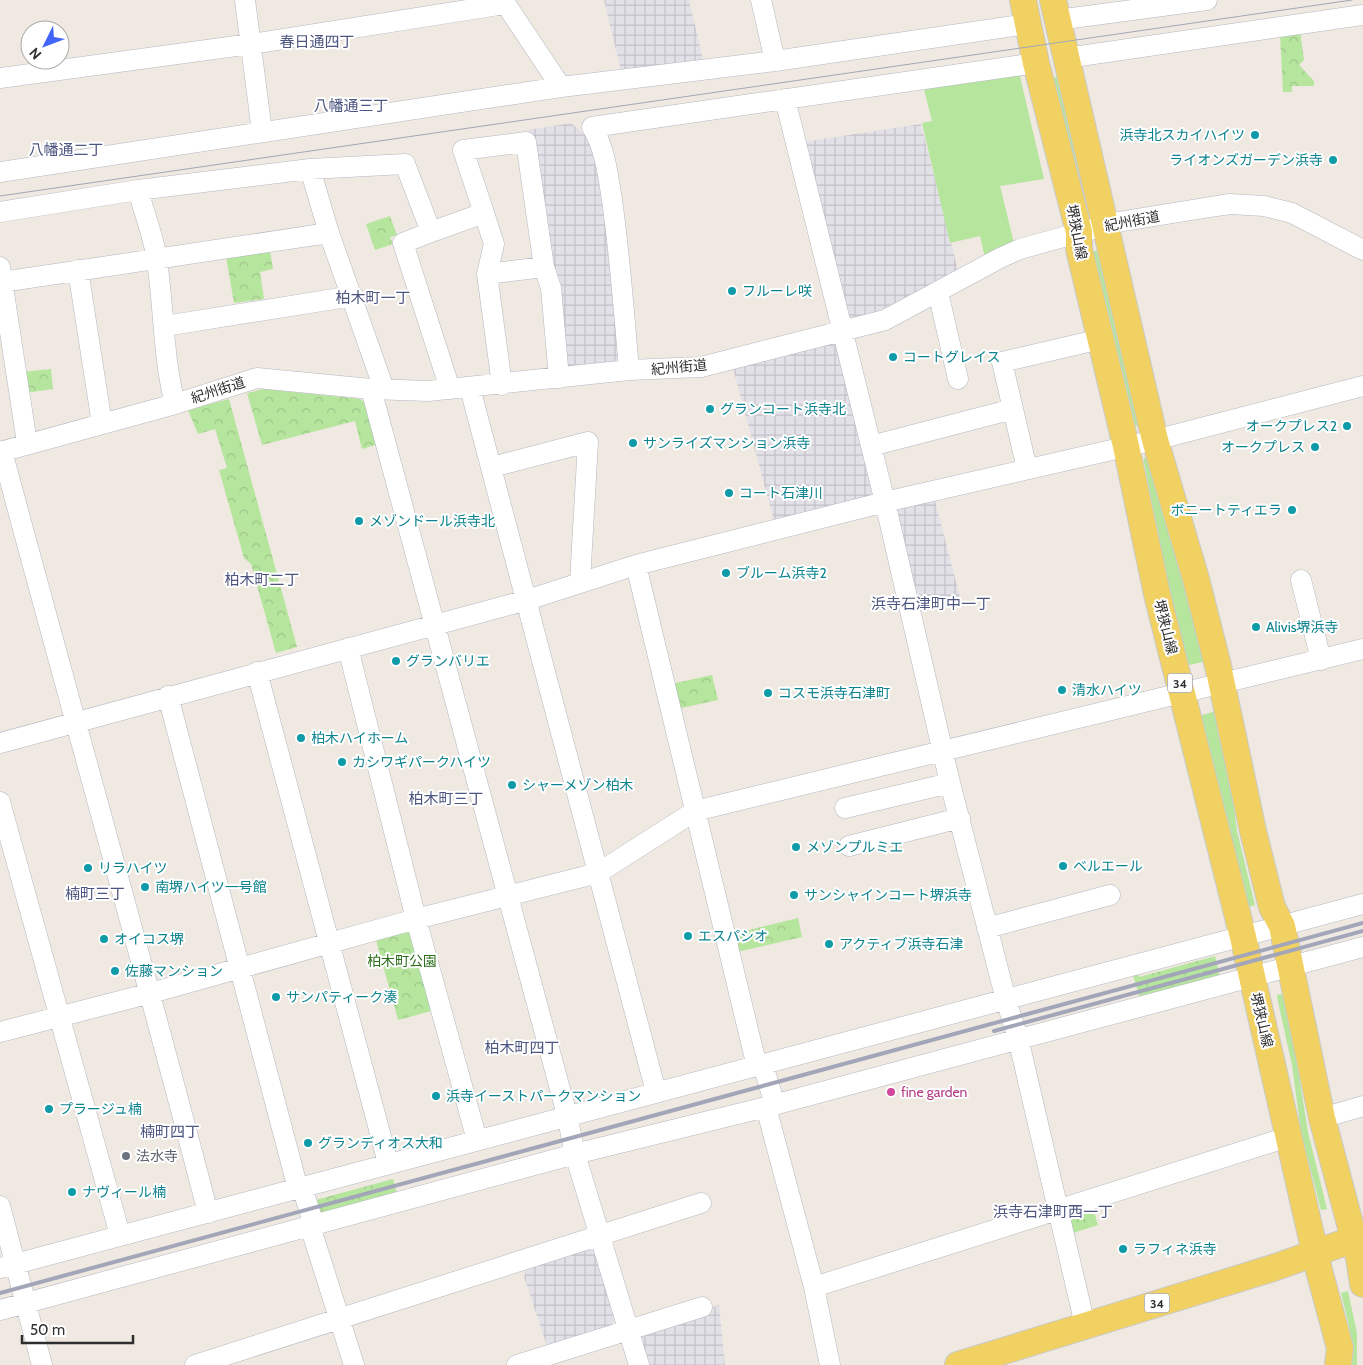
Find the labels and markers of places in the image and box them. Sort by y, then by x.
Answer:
place label: 浜寺北スカイハイツ [1120,126,1245,144]
marker: 浜寺北スカイハイツ [1249,129,1261,141]
place label: ライオンズガーデン浜寺 [1169,151,1323,169]
marker: ライオンズガーデン浜寺 [1327,154,1339,166]
place label: フルーレ咲 [742,282,812,300]
marker: フルーレ咲 [726,285,738,297]
place label: コートグレイス [903,348,1001,366]
marker: コートグレイス [887,351,899,363]
place label: グランコート浜寺北 [720,400,846,418]
marker: グランコート浜寺北 [704,403,716,415]
place label: オークプレス2 [1246,417,1337,435]
marker: オークプレス2 [1341,420,1353,432]
place label: サンライズマンション浜寺 [643,434,811,452]
marker: サンライズマンション浜寺 [627,437,639,449]
place label: オークプレス [1221,438,1305,456]
marker: オークプレス [1309,441,1321,453]
place label: コート石津川 [739,484,823,502]
marker: コート石津川 [723,487,735,499]
place label: ボニートティエラ [1171,501,1282,519]
marker: ボニートティエラ [1286,504,1298,516]
place label: メゾンドール浜寺北 [369,512,495,530]
marker: メゾンドール浜寺北 [353,515,365,527]
place label: ブルーム浜寺2 [736,564,827,582]
marker: ブルーム浜寺2 [720,567,732,579]
place label: Alivis堺浜寺 [1266,618,1338,636]
marker: Alivis堺浜寺 [1250,621,1262,633]
place label: グランバリエ [406,652,490,670]
marker: グランバリエ [390,655,402,667]
place label: 清水ハイツ [1072,681,1142,699]
place label: コスモ浜寺石津町 [778,684,890,702]
marker: 清水ハイツ [1056,684,1068,696]
marker: コスモ浜寺石津町 [762,687,774,699]
place label: 柏木ハイホーム [311,729,408,747]
marker: 柏木ハイホーム [295,732,307,744]
place label: カシワギパークハイツ [352,753,491,771]
marker: カシワギパークハイツ [336,756,348,768]
place label: シャーメゾン柏木 [522,776,633,794]
marker: シャーメゾン柏木 [506,779,518,791]
place label: メゾンプルミエ [806,838,904,856]
marker: メゾンプルミエ [790,841,802,853]
place label: ベルエール [1073,857,1143,875]
place label: リラハイツ [98,859,168,877]
marker: ベルエール [1057,860,1069,872]
marker: リラハイツ [82,862,94,874]
place label: 南堺ハイツ一号館 [155,878,267,896]
marker: 南堺ハイツ一号館 [139,881,151,893]
place label: サンシャインコート堺浜寺 [804,886,972,904]
marker: サンシャインコート堺浜寺 [788,889,800,901]
place label: エスパシオ [698,927,768,945]
place label: オイコス堺 [114,930,184,948]
marker: エスパシオ [682,930,694,942]
marker: オイコス堺 [98,933,110,945]
place label: アクティブ浜寺石津 [839,935,963,953]
marker: アクティブ浜寺石津 [823,938,835,950]
place label: 佐藤マンション [125,962,223,980]
marker: 佐藤マンション [109,965,121,977]
place label: サンパティーク湊 [286,988,397,1006]
marker: サンパティーク湊 [270,991,282,1003]
place label: fine garden [901,1083,968,1101]
marker: fine garden [885,1086,897,1098]
place label: 浜寺イーストパークマンション [446,1087,641,1105]
marker: 浜寺イーストパークマンション [430,1090,442,1102]
place label: プラージュ楠 [59,1100,142,1118]
marker: プラージュ楠 [43,1103,55,1115]
place label: グランディオス大和 [318,1134,443,1152]
marker: グランディオス大和 [302,1137,314,1149]
place label: 法水寺 [136,1147,178,1165]
marker: 法水寺 [120,1150,132,1162]
place label: ナヴィール楠 [82,1183,166,1201]
marker: ナヴィール楠 [66,1186,78,1198]
place label: ラフィネ浜寺 [1133,1240,1217,1258]
marker: ラフィネ浜寺 [1117,1243,1129,1255]

